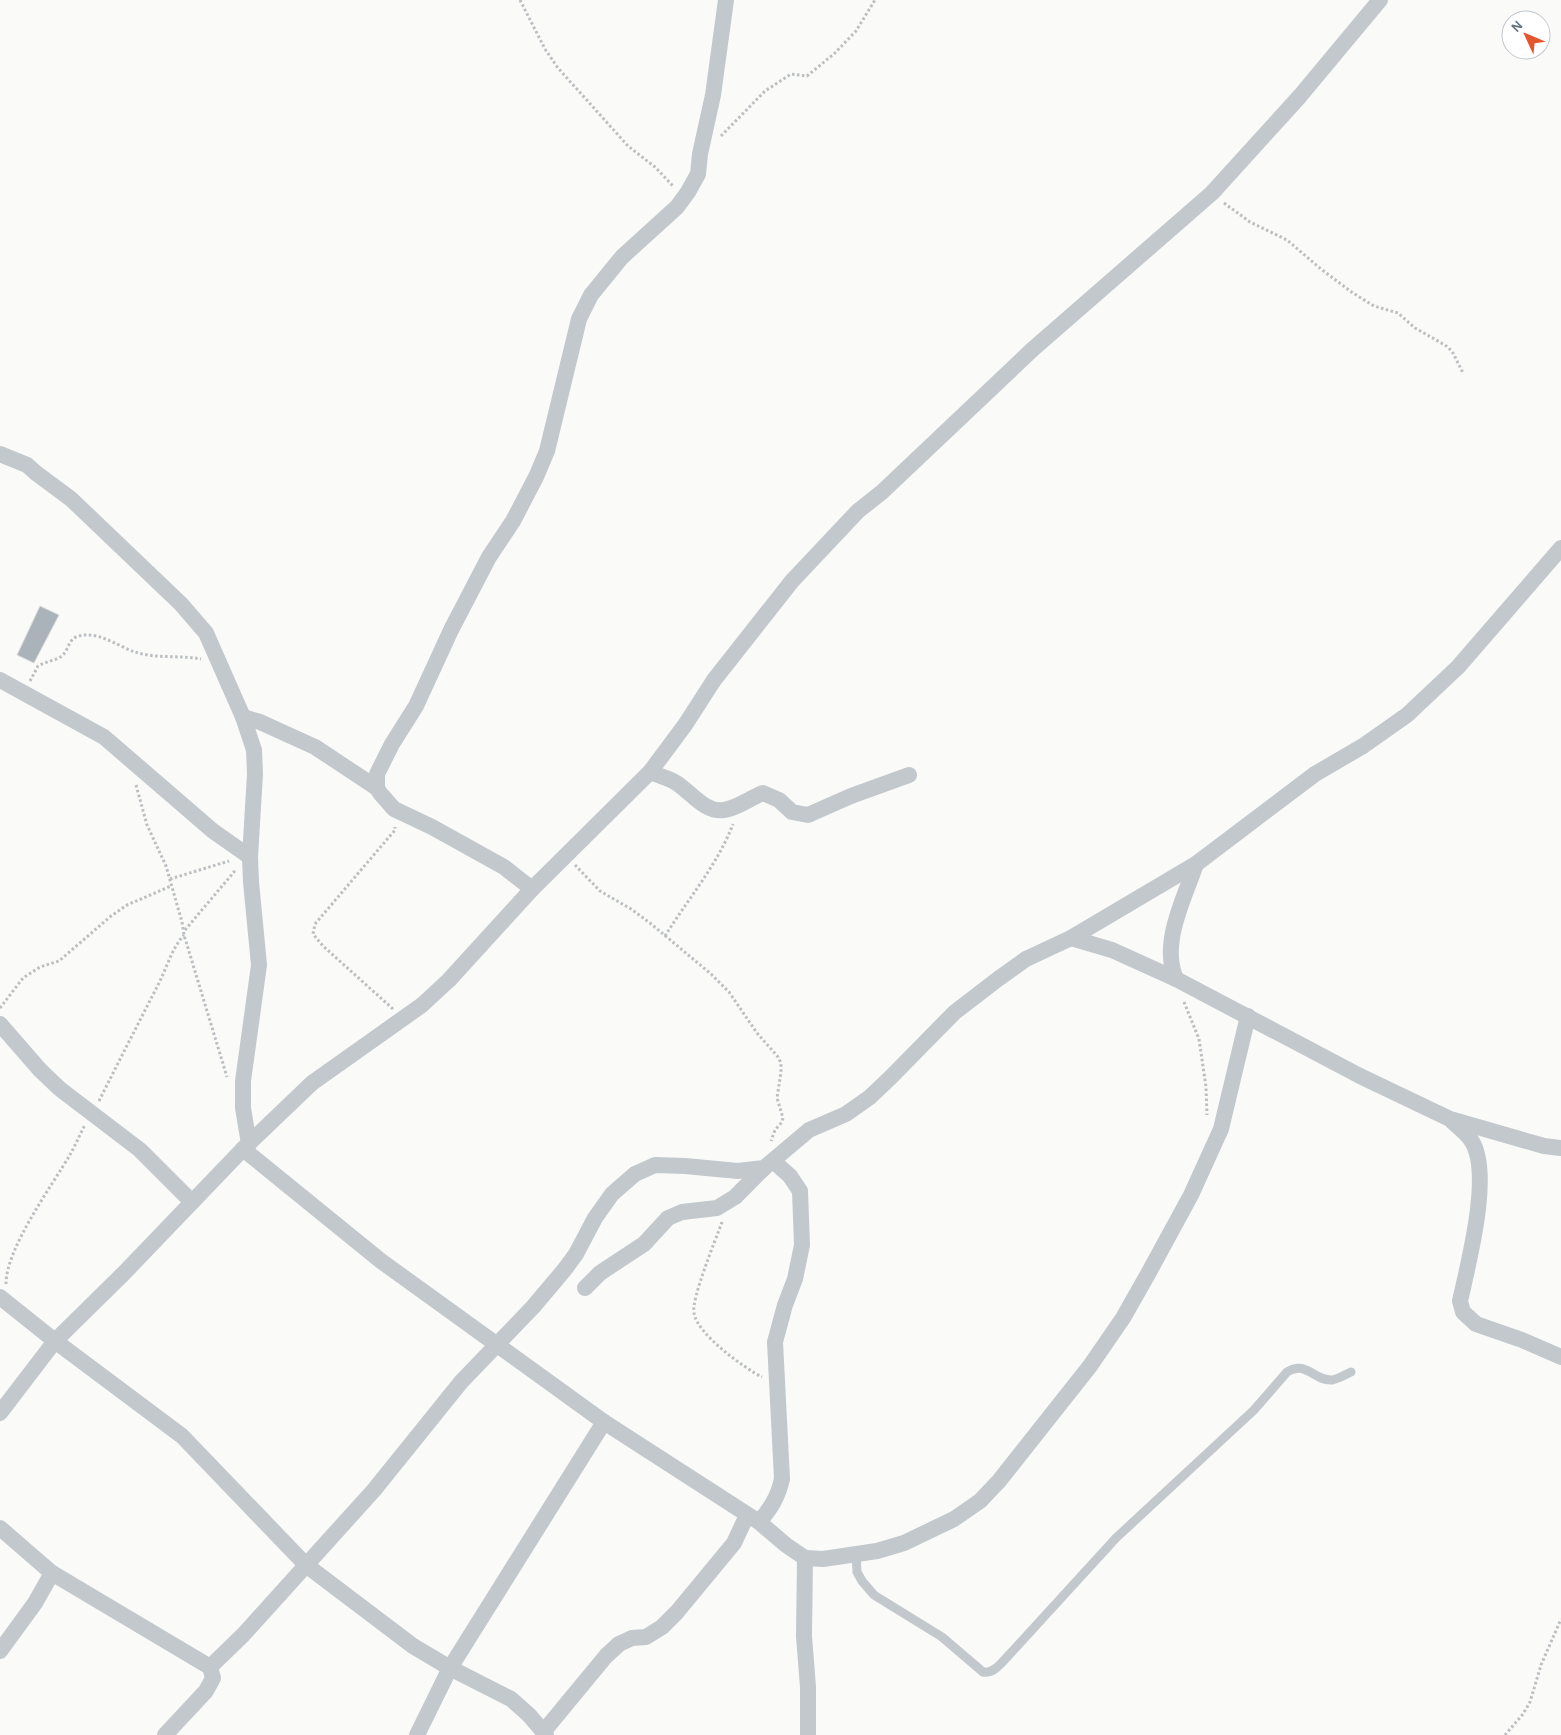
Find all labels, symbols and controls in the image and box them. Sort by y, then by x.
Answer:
north arrow [1501,10,1551,60]
text: N [1509,18,1526,35]

